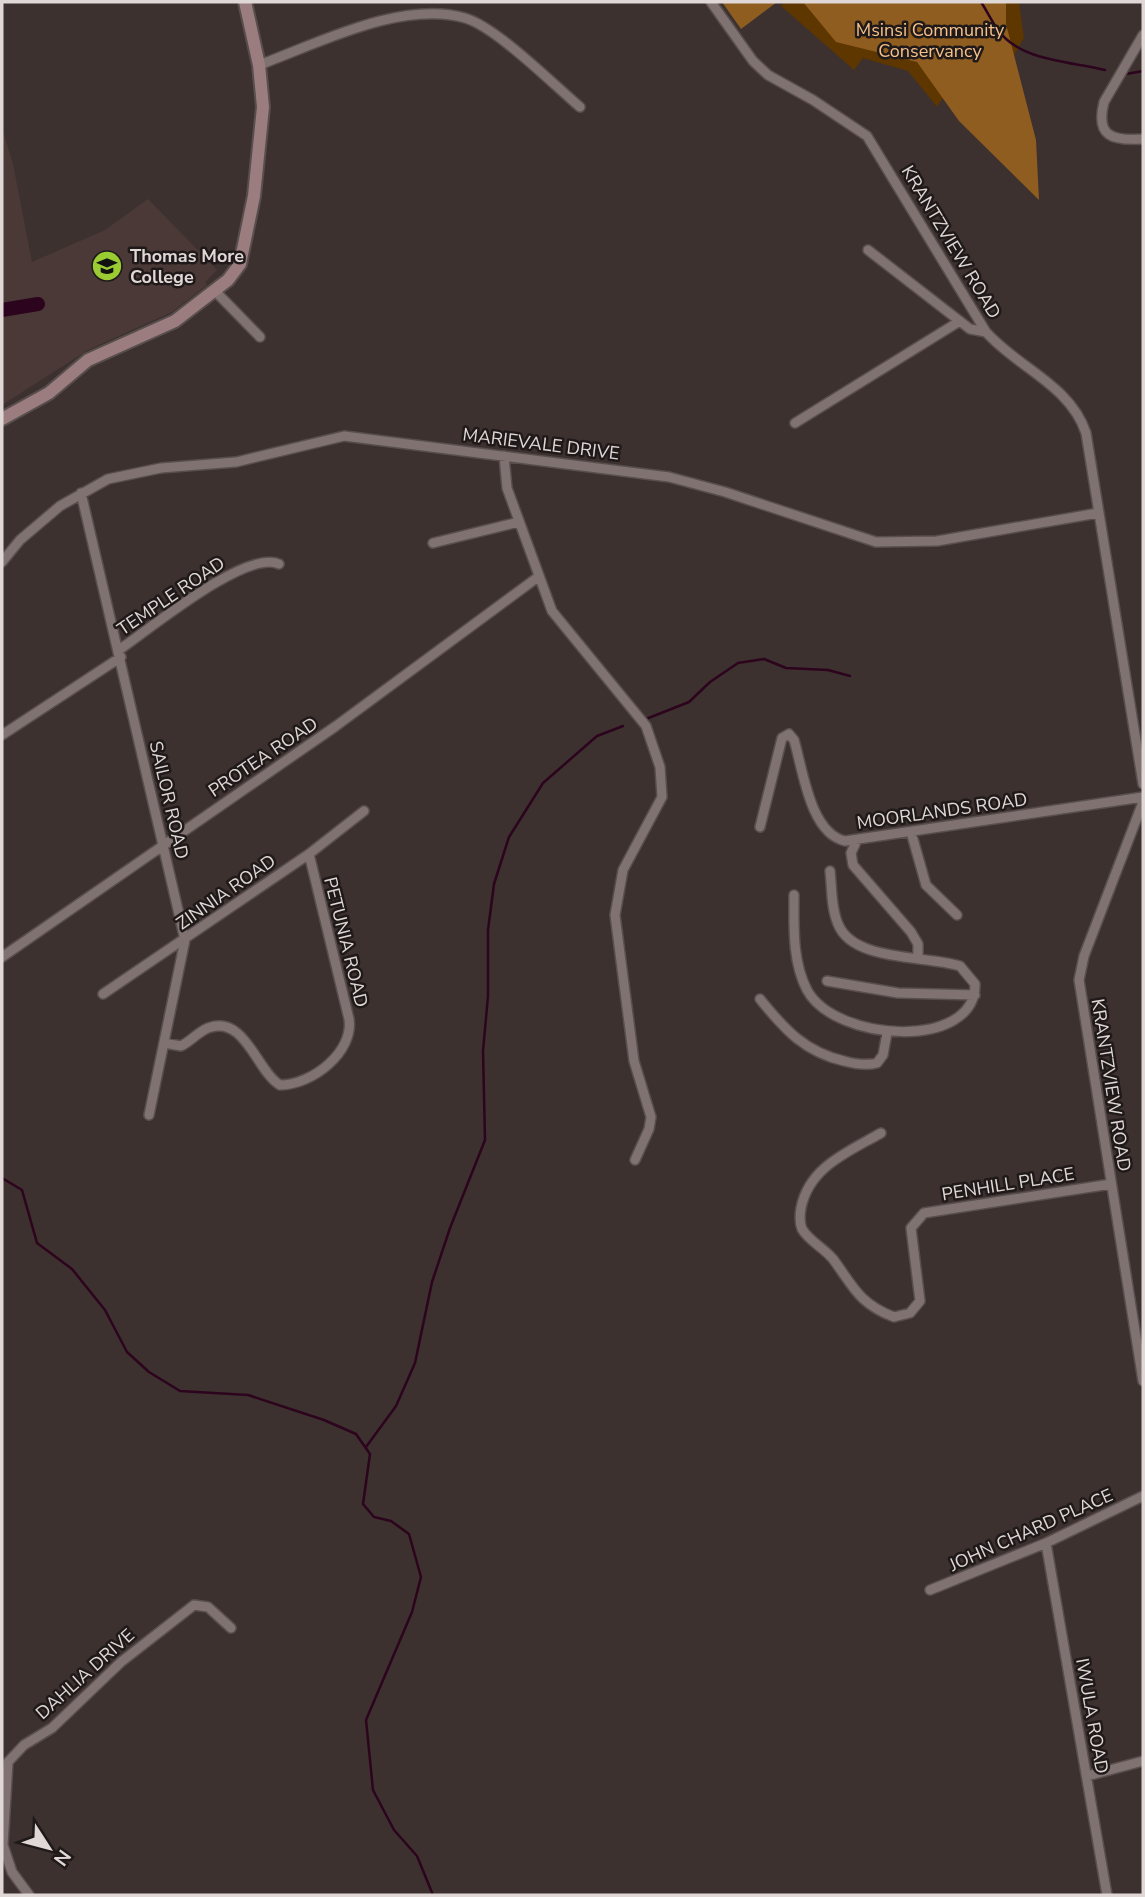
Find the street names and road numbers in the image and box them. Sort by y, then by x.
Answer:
street label: KRANTZVIEW ROAD [896,161,1006,323]
street label: MARIEVALE DRIVE [461,422,621,466]
street label: TEMPLE ROAD [112,551,230,641]
street label: PROTEA ROAD [204,711,322,803]
street label: SAILOR ROAD [144,739,194,861]
street label: MOORLANDS ROAD [855,787,1029,835]
street label: ZINNIA ROAD [172,849,280,935]
street label: PETUNIA ROAD [318,874,374,1010]
street label: KRANTZVIEW ROAD [1085,997,1137,1173]
street label: PENHILL PLACE [940,1162,1076,1206]
street label: JOHN CHARD PLACE [945,1483,1117,1577]
street label: DAHLIA DRIVE [31,1623,139,1725]
street label: IWULA ROAD [1070,1656,1114,1776]

